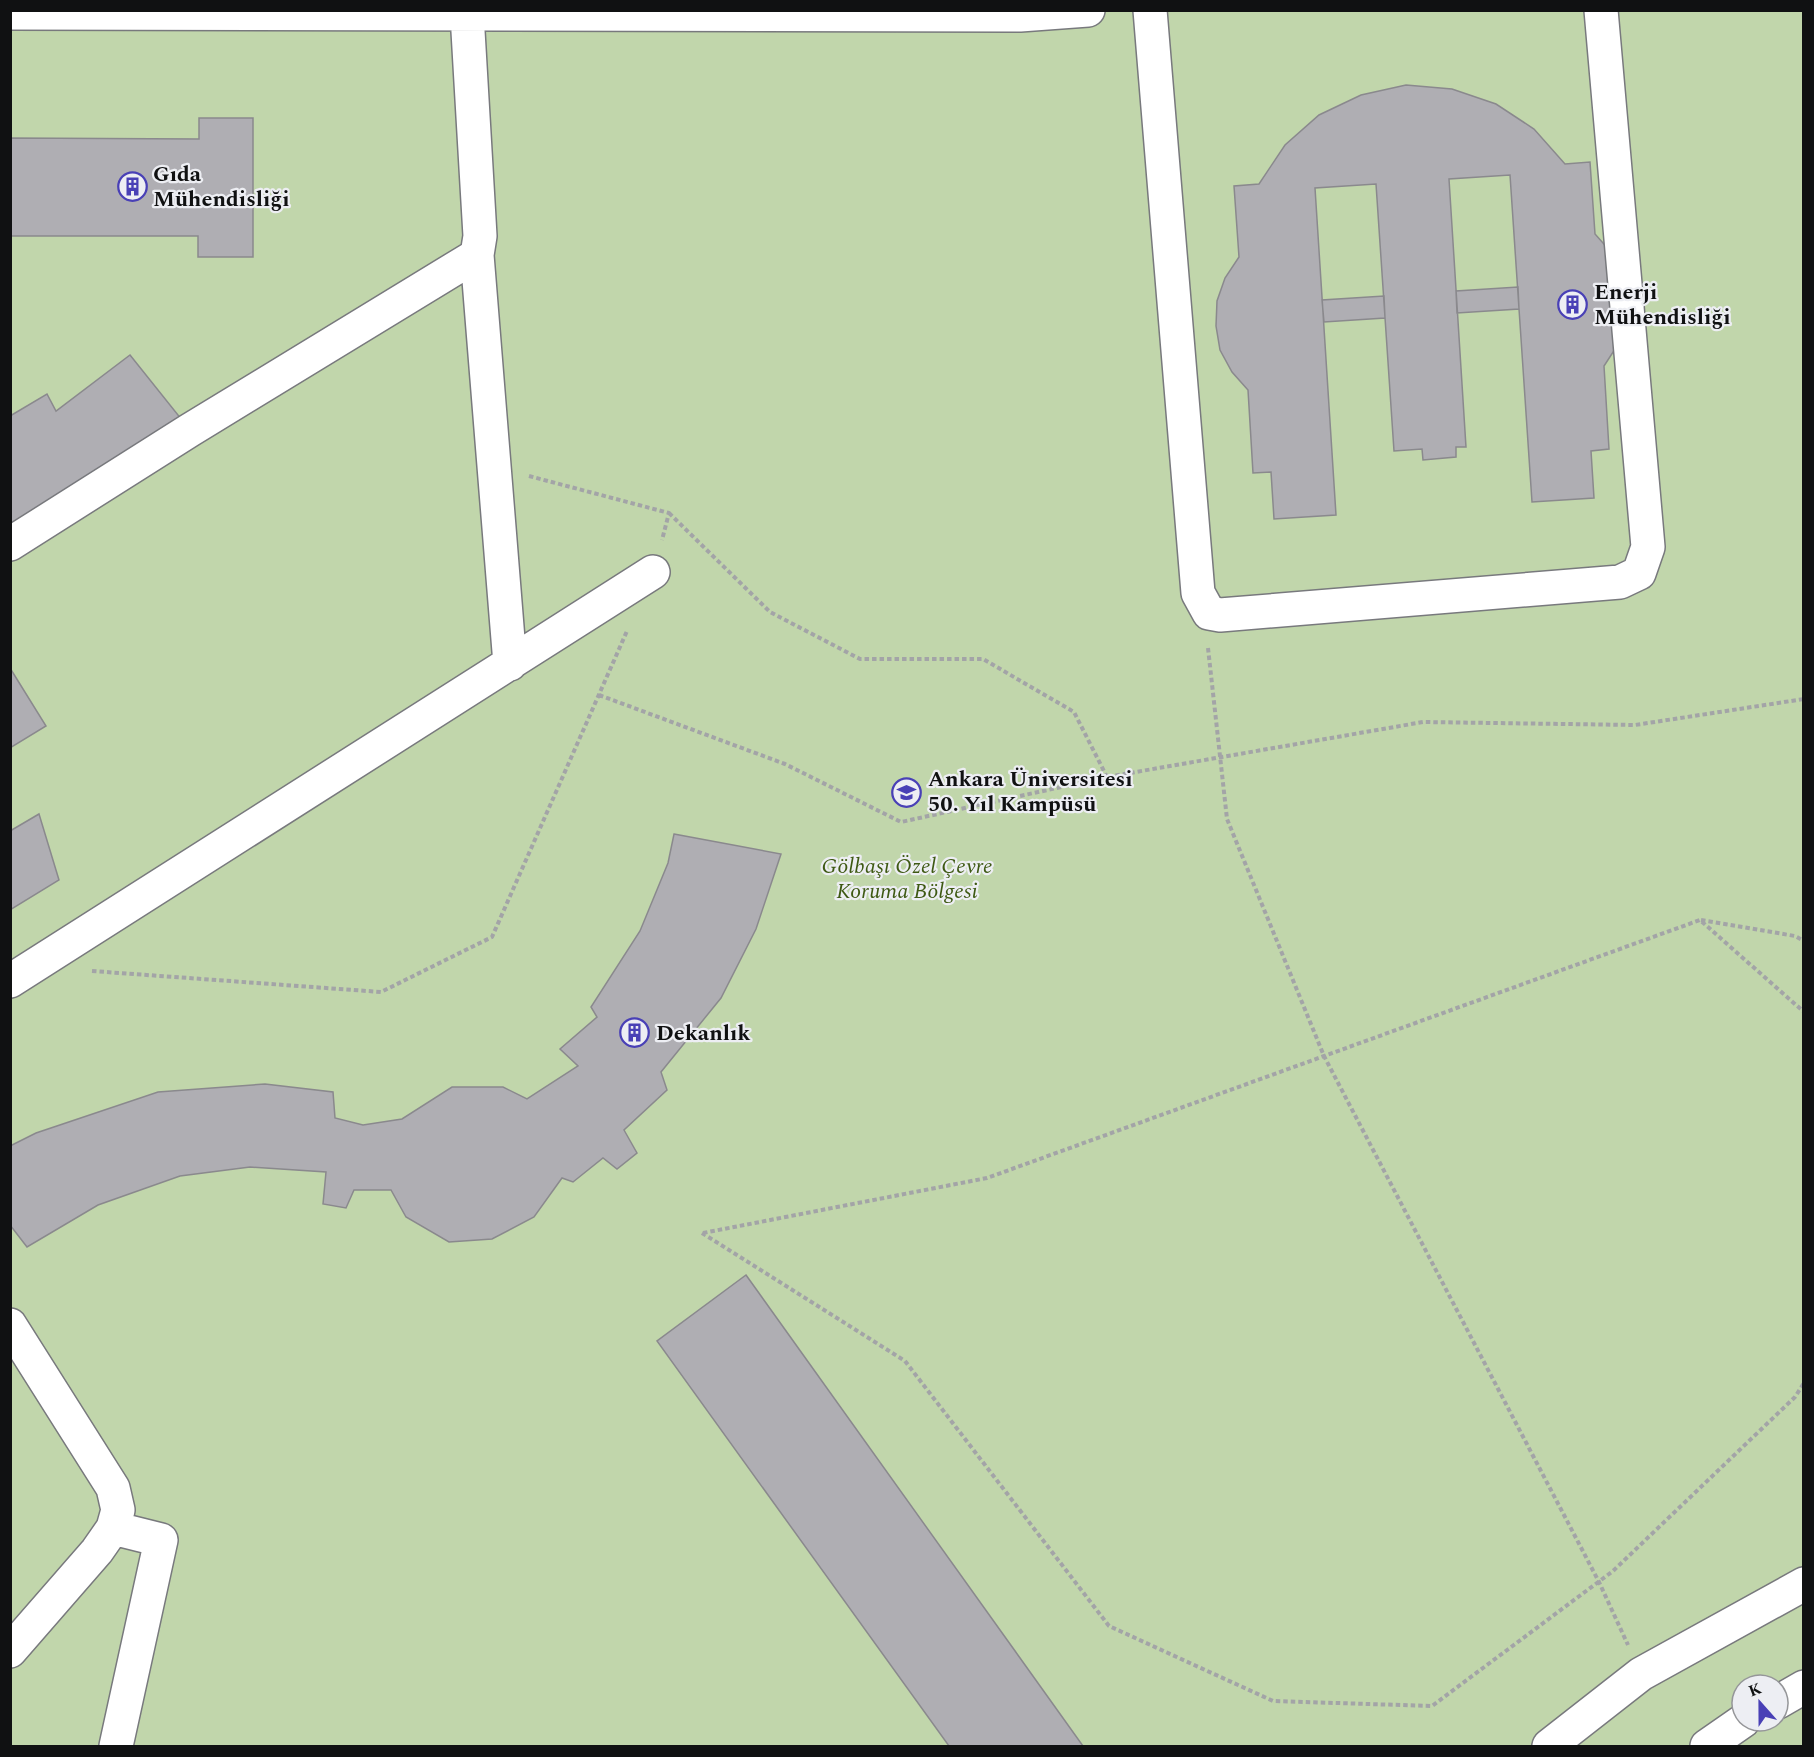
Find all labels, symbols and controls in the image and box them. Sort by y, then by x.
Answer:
place label: Gıda Mühendisliği [153,158,289,216]
building icon: Gıda Mühendisliği [116,171,148,203]
place label: Enerji Mühendisliği [1594,276,1730,334]
building icon: Enerji Mühendisliği [1557,289,1589,321]
place label: Ankara Üniversitesi 50. Yıl Kampüsü [928,763,1133,821]
school or university icon: Ankara Üniversitesi 50. Yıl Kampüsü [891,776,923,808]
park label: Gölbaşı Özel Çevre Koruma Bölgesi [821,850,993,908]
building icon: Dekanlık [619,1017,651,1049]
place label: Dekanlık [656,1017,751,1050]
north arrow [1730,1673,1790,1733]
text: K [1745,1676,1766,1703]

